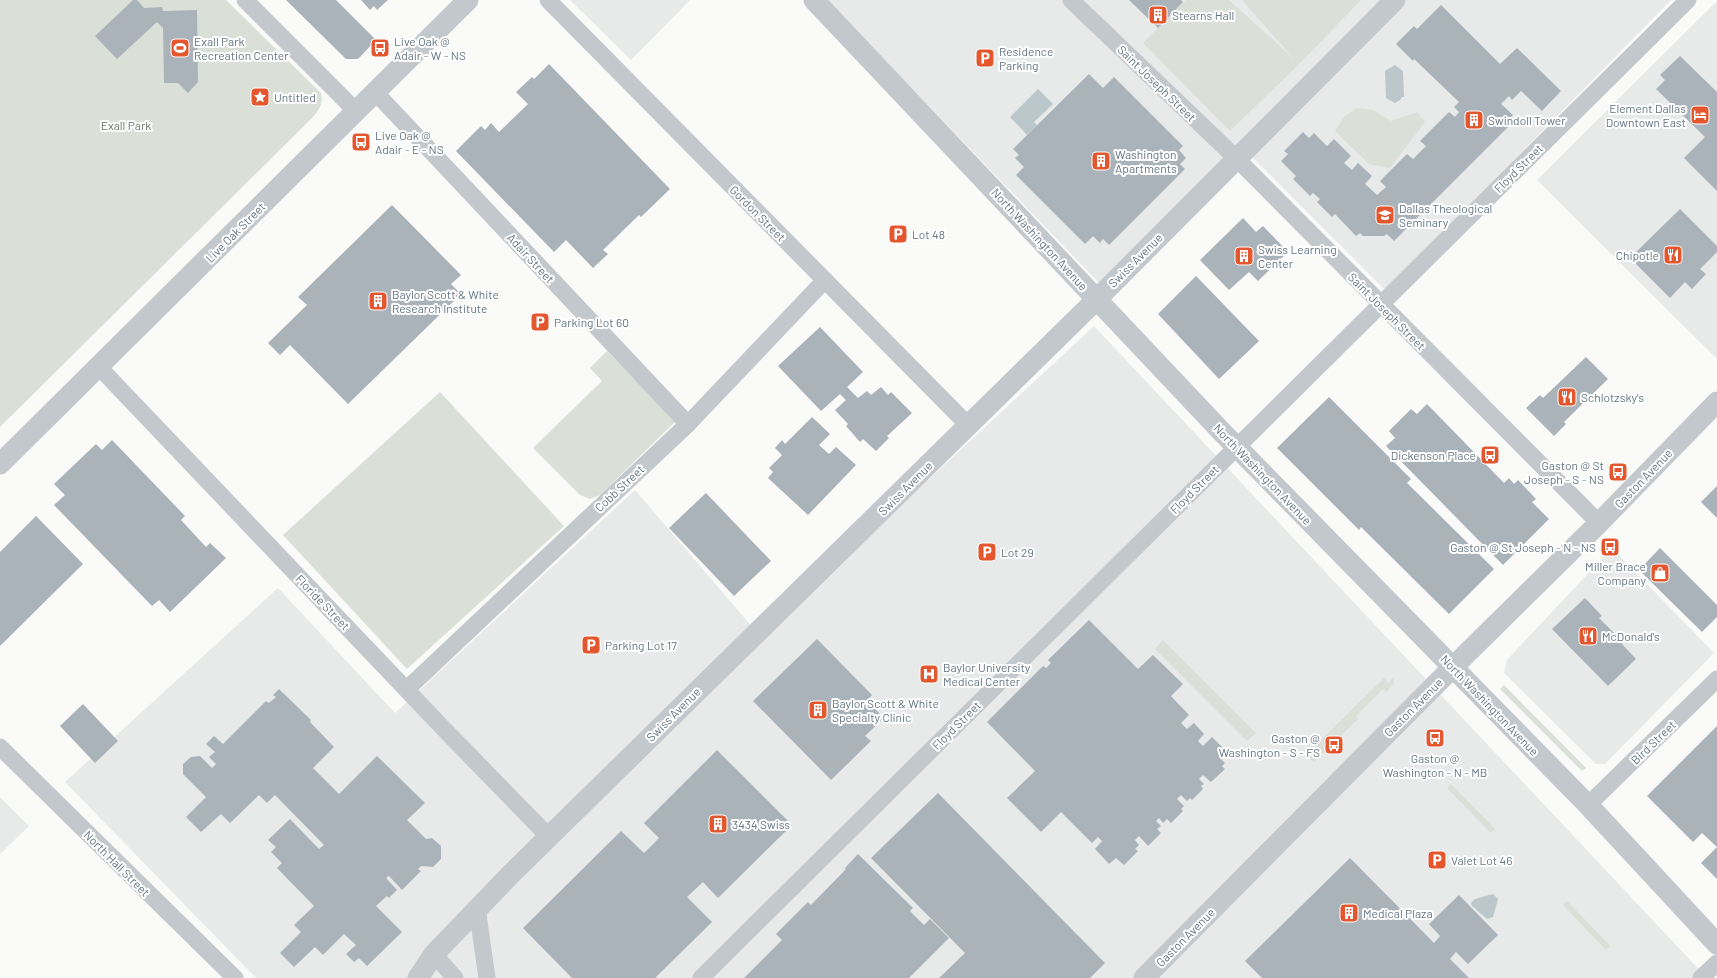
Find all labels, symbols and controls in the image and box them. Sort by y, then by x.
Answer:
building icon: Stearns Hall [1147,4,1169,26]
place label: Stearns Hall [1172,8,1234,22]
place label: Exall Park Recreation Center [194,34,289,62]
place label: Live Oak @ Adair - W - NS [394,34,466,62]
sports icon: Exall Park Recreation Center [169,37,191,59]
bus stop icon: Live Oak @ Adair - W - NS [369,37,391,59]
street label: Saint Joseph Street [1115,42,1199,124]
place label: Residence Parking [999,44,1053,72]
parking icon: Residence Parking [974,47,996,69]
place icon: Untitled [249,86,271,108]
place label: Untitled [274,90,316,104]
place label: Element Dallas Downtown East [1606,101,1686,129]
hotel icon: Element Dallas Downtown East [1689,104,1711,126]
building icon: Swindoll Tower [1463,109,1485,131]
place label: Swindoll Tower [1488,113,1566,127]
park label: Exall Park [101,118,151,132]
place label: Live Oak @ Adair - E - NS [375,128,444,156]
bus stop icon: Live Oak @ Adair - E - NS [350,131,372,153]
street label: Floyd Street [1491,141,1545,195]
place label: Washington Apartments [1115,147,1177,175]
building icon: Washington Apartments [1090,150,1112,172]
street label: Gordon Street [727,182,789,244]
street label: North Washington Avenue [989,185,1091,293]
street label: Live Oak Street [202,199,268,265]
place label: Dallas Theological Seminary [1399,201,1492,229]
school or university icon: Dallas Theological Seminary [1374,204,1396,226]
parking icon: Lot 48 [887,223,909,245]
place label: Lot 48 [912,227,945,241]
street label: Adair Street [505,230,557,286]
street label: Swiss Avenue [1105,230,1165,290]
place label: Swiss Learning Center [1258,242,1337,270]
restaurant icon: Chipotle [1662,244,1684,266]
building icon: Swiss Learning Center [1233,245,1255,267]
place label: Chipotle [1616,248,1659,262]
street label: Saint Joseph Street [1346,270,1428,352]
place label: Baylor Scott & White Research Institute [392,287,499,315]
building icon: Baylor Scott & White Research Institute [367,290,389,312]
parking icon: Parking Lot 60 [529,311,551,333]
place label: Parking Lot 60 [554,315,629,329]
restaurant icon: Schlotzsky's [1556,386,1578,408]
place label: Schlotzsky's [1581,390,1644,404]
street label: North Washington Avenue [1211,421,1315,527]
bus stop icon: Dickenson Place [1479,444,1501,466]
street label: Gaston Avenue [1611,445,1675,511]
place label: Dickenson Place [1391,448,1476,462]
street label: Swiss Avenue [875,458,935,518]
place label: Gaston @ St Joseph - S - NS [1524,458,1604,486]
bus stop icon: Gaston @ St Joseph - S - NS [1607,461,1629,483]
street label: Cobb Street [592,462,646,514]
street label: Floyd Street [1167,462,1221,516]
bus stop icon: Gaston @ St Joseph - N - NS [1599,536,1621,558]
place label: Gaston @ St Joseph - N - NS [1450,540,1596,554]
parking icon: Lot 29 [976,541,998,563]
place label: Lot 29 [1001,545,1034,559]
place label: Miller Brace Company [1585,559,1646,587]
shop icon: Miller Brace Company [1649,562,1671,584]
street label: Floride Street [293,571,353,633]
restaurant icon: McDonald's [1577,625,1599,647]
place label: McDonald's [1602,629,1660,643]
parking icon: Parking Lot 17 [580,634,602,656]
place label: Parking Lot 17 [605,638,677,652]
street label: North Washington Avenue [1438,652,1542,758]
place label: Baylor University Medical Center [943,660,1031,688]
hospital icon: Baylor University Medical Center [918,663,940,685]
street label: Gaston Avenue [1381,675,1445,739]
street label: Swiss Avenue [643,684,703,744]
place label: Baylor Scott & White Specialty Clinic [832,696,939,724]
street label: Floyd Street [929,698,983,752]
building icon: Baylor Scott & White Specialty Clinic [807,699,829,721]
street label: Bird Street [1628,717,1678,767]
bus stop icon: Gaston @ Washington - N - MB [1424,727,1446,749]
place label: Gaston @ Washington - S - FS [1219,731,1320,759]
bus stop icon: Gaston @ Washington - S - FS [1323,734,1345,756]
place label: Gaston @ Washington - N - MB [1383,751,1487,779]
building icon: 3434 Swiss [707,813,729,835]
place label: 3434 Swiss [732,817,790,831]
street label: North Hall Street [81,827,153,899]
parking icon: Valet Lot 46 [1426,849,1448,871]
place label: Valet Lot 46 [1451,853,1512,867]
building icon: Medical Plaza [1338,902,1360,924]
street label: Gaston Avenue [1153,905,1217,969]
place label: Medical Plaza [1363,906,1433,920]

